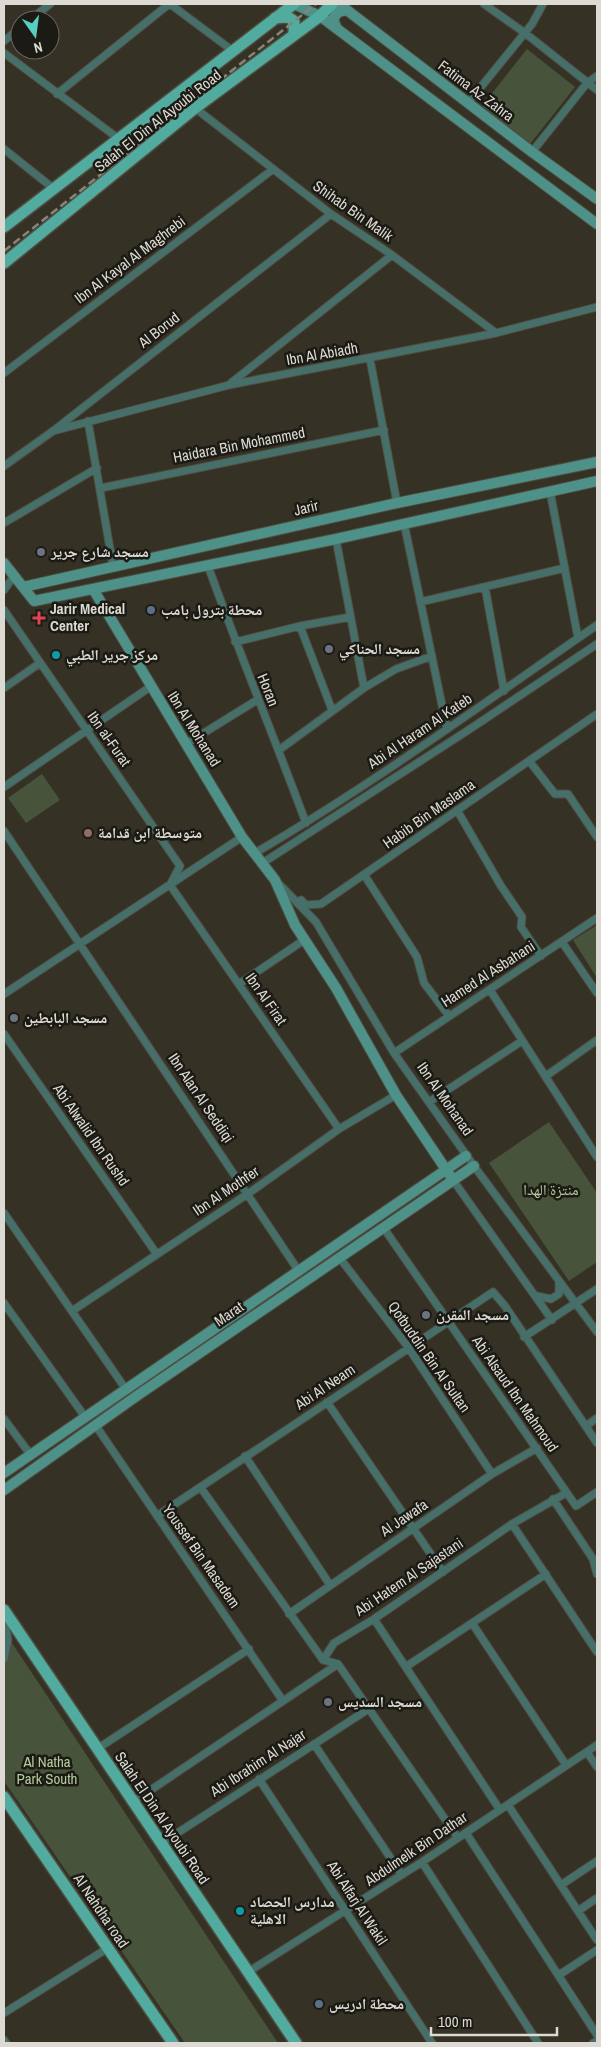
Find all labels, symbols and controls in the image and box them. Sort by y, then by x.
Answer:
north arrow [10,10,60,60]
text: N [32,38,44,57]
street label: Fatima Az Zahra [434,55,519,126]
street label: Salah El Din Al Ayoubi Road [90,64,226,177]
street label: Shihab Bin Malik [309,175,398,247]
street label: Ibn Al Kayal Al Maghrebi [70,211,190,308]
street label: Al Borud [133,307,184,353]
street label: Ibn Al Abiadh [284,337,359,370]
street label: Haidara Bin Mohammed [171,421,307,468]
street label: Jarir [292,495,320,521]
place label: مسجد شارع جرير [50,541,149,562]
marker: مسجد شارع جرير [35,546,47,558]
place label: Jarir Medical Center [50,598,125,636]
place label: محطة بترول بامب [161,599,262,620]
marker: محطة بترول بامب [145,604,157,616]
marker: Jarir Medical Center [32,611,46,625]
place label: مسجد الحناكي [339,638,420,661]
marker: مسجد الحناكي [323,643,335,655]
place label: مركز جرير الطبي [66,644,158,667]
marker: مركز جرير الطبي [50,649,62,661]
street label: Horan [252,670,284,709]
street label: Ibn Al Mohanad [163,687,226,771]
street label: Abi Al Haram Al Kateb [363,688,476,774]
street label: Ibn al-Furat [83,707,136,771]
street label: Habib Bin Maslama [378,774,479,853]
place label: متوسطة ابن قدامة [98,822,202,843]
marker: متوسطة ابن قدامة [82,827,94,839]
street label: Hamed Al Asbahani [437,935,539,1012]
street label: Ibn Al Firat [241,968,292,1030]
place label: مسجد البابطين [24,1007,107,1028]
marker: مسجد البابطين [8,1012,20,1024]
street label: Ibn Alan Al Seddiqi [164,1049,239,1147]
street label: Ibn Al Mohanad [412,1058,479,1140]
street label: Abi Alwalid Ibn Rushd [48,1079,135,1190]
street label: Ibn Al Mothfer [188,1161,263,1221]
park label: منتزة الهدا [523,1179,579,1200]
street label: Marat [210,1296,248,1331]
street label: Qotbuddin Bin Al Sultan [383,1297,476,1417]
place label: مسجد المقرن [436,1304,509,1325]
marker: مسجد المقرن [420,1309,432,1321]
street label: Abi Alsaud Ibn Mahmoud [467,1331,563,1456]
street label: Abi Al Neam [290,1359,359,1415]
street label: Al Jawafa [375,1494,432,1542]
street label: Youssef Bin Masadem [158,1499,245,1612]
street label: Abi Hatem Al Sajastani [350,1533,467,1621]
place label: مسجد السديس [338,1691,422,1712]
marker: مسجد السديس [322,1696,334,1708]
street label: Abi Ibrahim Al Najar [205,1724,310,1802]
street label: Salah El Din Al Ayoubi Road [110,1747,215,1888]
park label: Al Natha Park South [17,1751,77,1789]
street label: Abdulmelk Bin Dathar [359,1806,471,1891]
street label: Abi Alfarj Al Wakil [322,1856,393,1949]
street label: Al Nahdha road [68,1869,134,1952]
place label: مدارس الحصاد الاهلية [250,1891,335,1929]
marker: مدارس الحصاد الاهلية [234,1905,246,1917]
place label: محطة ادريس [329,1993,404,2014]
marker: محطة ادريس [313,1998,325,2010]
scale bar [431,2004,557,2036]
text: 100 m [438,2011,472,2032]

